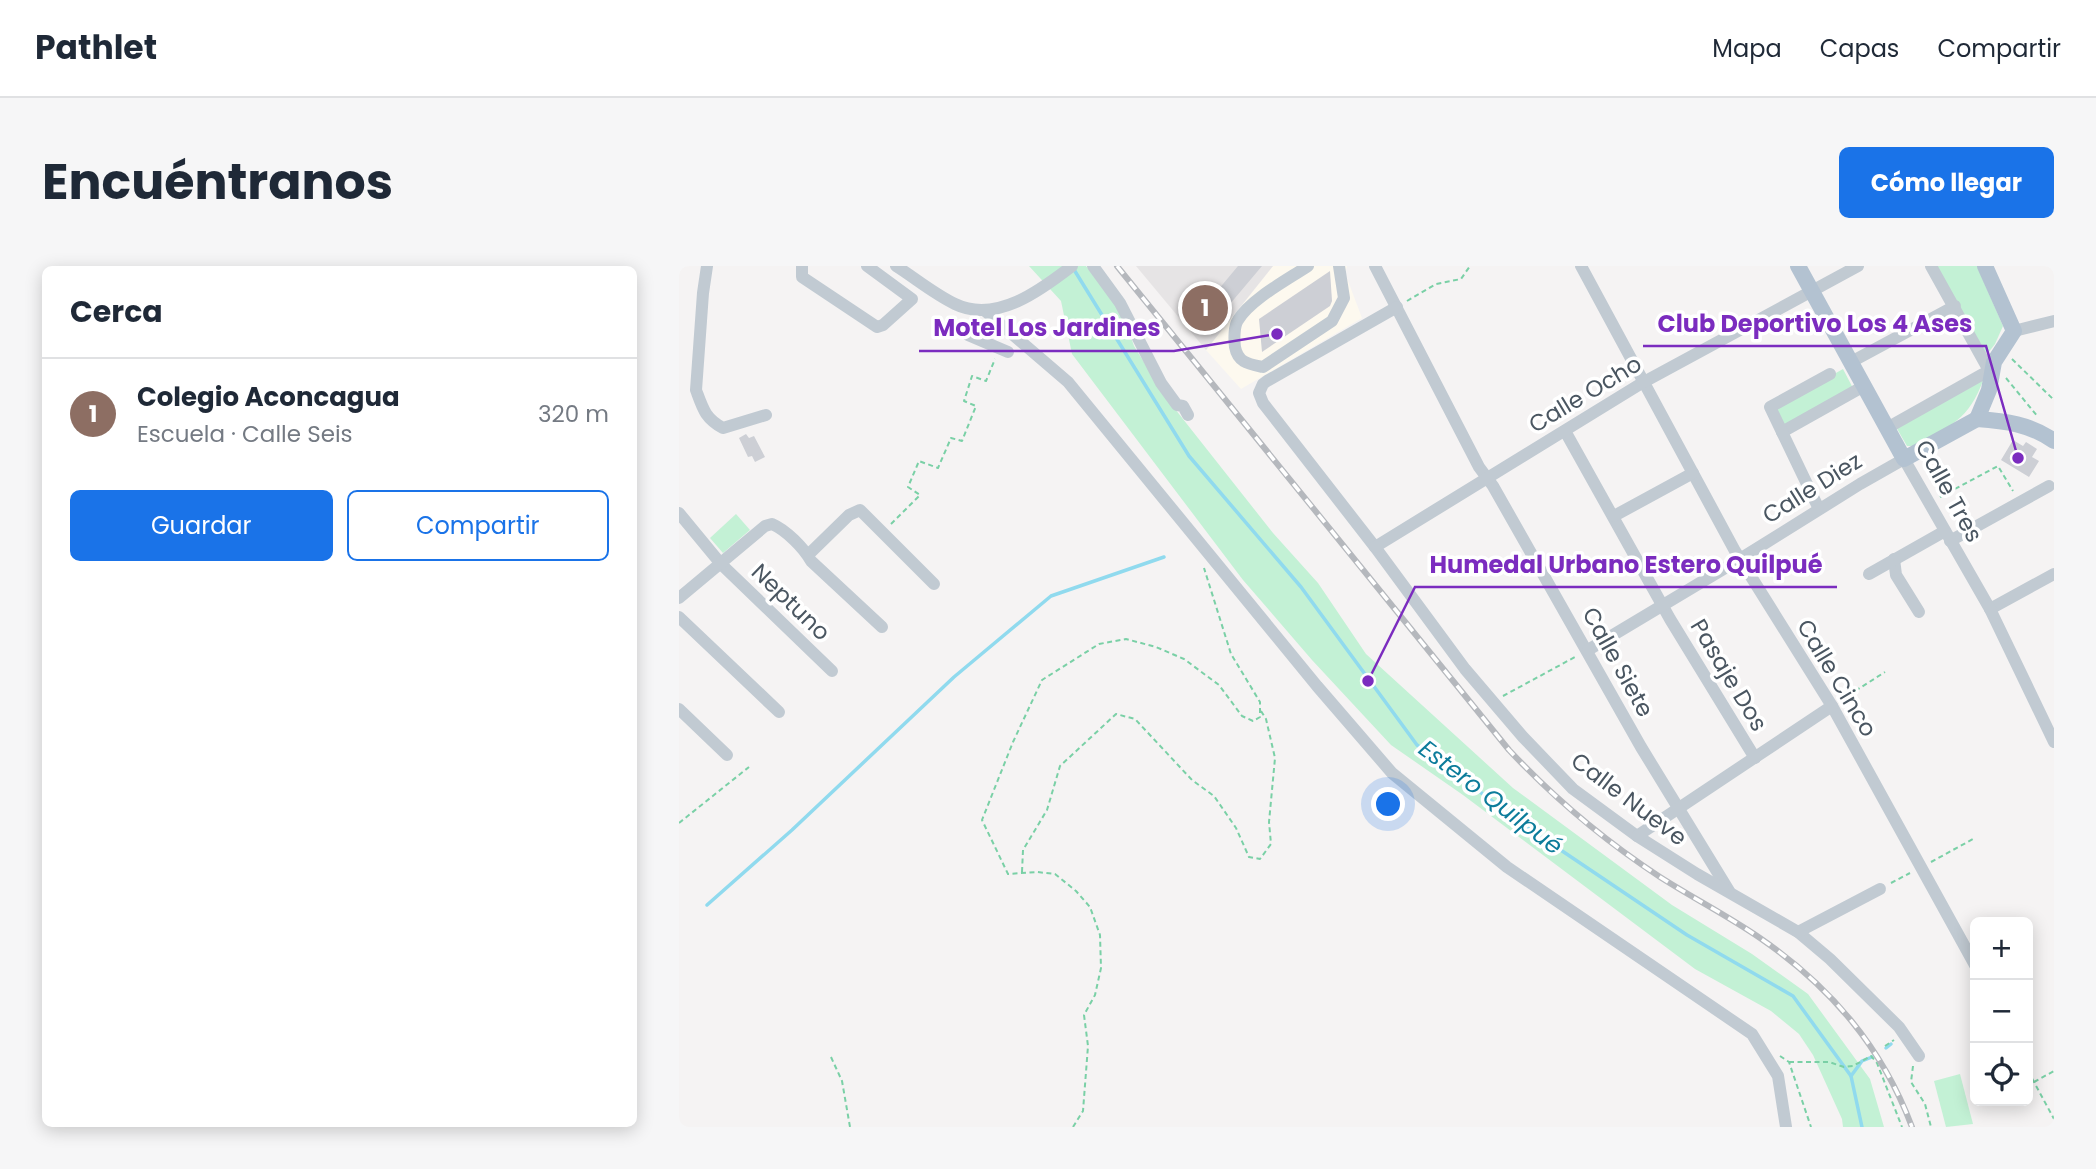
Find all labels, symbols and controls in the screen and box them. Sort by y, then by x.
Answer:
text: Pathlet [35,24,157,71]
text: Mapa [1712,32,1782,65]
text: Capas [1820,32,1899,65]
text: Compartir [1937,32,2061,65]
button: Cómo llegar [1839,147,2054,218]
text: Encuéntranos [42,148,393,216]
pin: 1 [1182,282,1228,334]
text: Cerca [70,290,163,333]
callout: Club Deportivo Los 4 Ases [1643,301,1986,346]
callout: Motel Los Jardines [919,306,1174,351]
text: Club Deportivo Los 4 Ases [1657,307,1973,340]
text: Motel Los Jardines [933,311,1161,344]
street label: Calle Ocho [1523,348,1647,440]
text: Colegio Aconcagua [137,379,400,415]
text: 1 [89,398,97,430]
text: 320 m [538,398,609,430]
text: Escuela · Calle Seis [137,418,353,450]
street label: Calle Tres [1908,434,1990,548]
street label: Calle Diez [1756,445,1868,531]
button: Guardar [70,490,333,561]
button: Compartir [347,490,609,561]
callout: Humedal Urbano Estero Quilpué [1415,542,1837,587]
text: Humedal Urbano Estero Quilpué [1429,548,1823,581]
street label: Neptuno [744,556,838,648]
street label: Calle Siete [1575,601,1661,723]
street label: Pasaje Dos [1683,613,1775,737]
street label: Calle Cinco [1789,613,1885,743]
water label: Estero Quilpué [1412,732,1570,862]
street label: Calle Nueve [1565,745,1693,853]
your location [1371,787,1405,821]
map controls [1970,917,2033,1106]
button: + [1970,917,2033,980]
button: − [1970,980,2033,1043]
button: locate [1970,1043,2033,1106]

